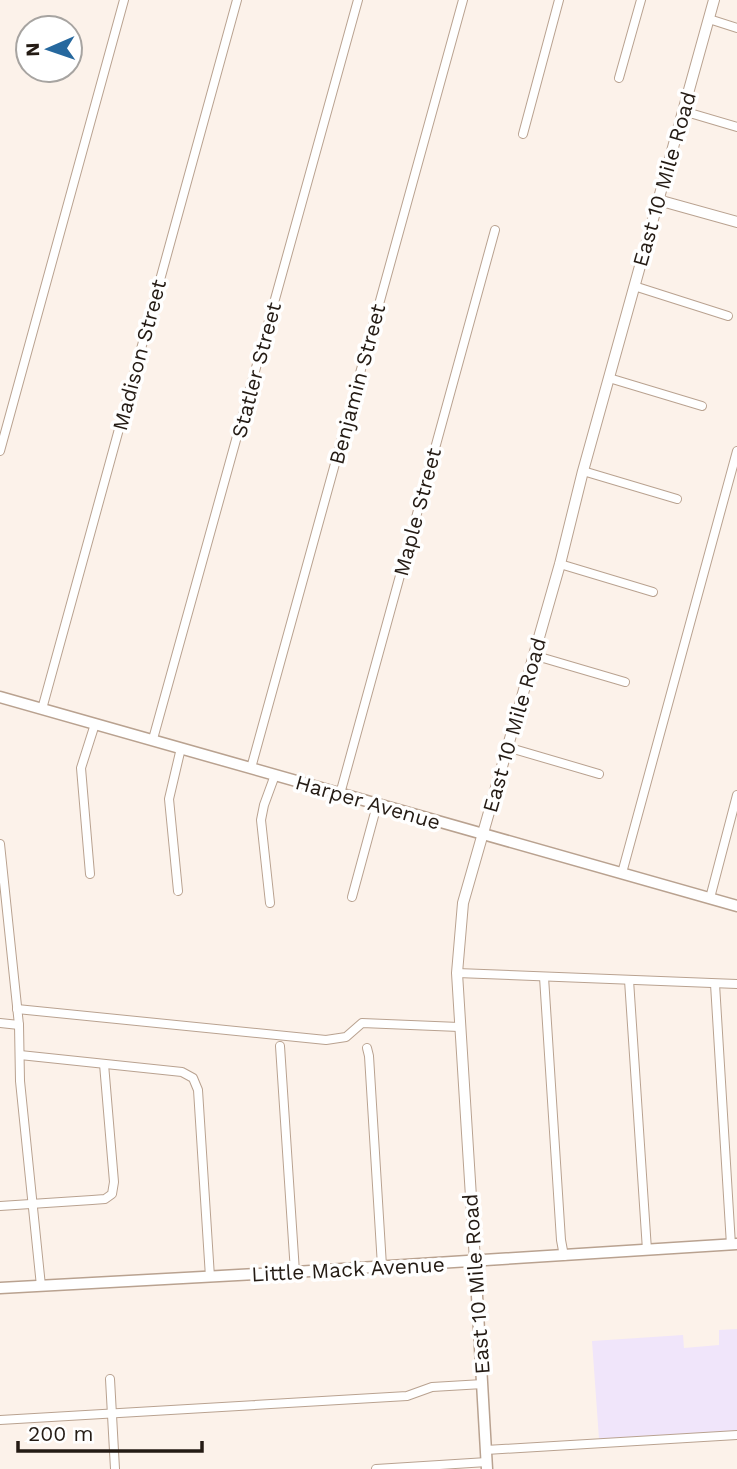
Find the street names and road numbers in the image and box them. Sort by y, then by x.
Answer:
street label: East 10 Mile Road [627,89,701,269]
street label: Madison Street [107,276,171,433]
street label: Statler Street [226,299,286,441]
street label: Benjamin Street [324,301,391,467]
street label: Maple Street [388,445,446,579]
street label: East 10 Mile Road [477,635,551,815]
street label: Harper Avenue [293,769,443,835]
street label: East 10 Mile Road [457,1193,495,1375]
street label: Little Mack Avenue [251,1251,445,1287]

